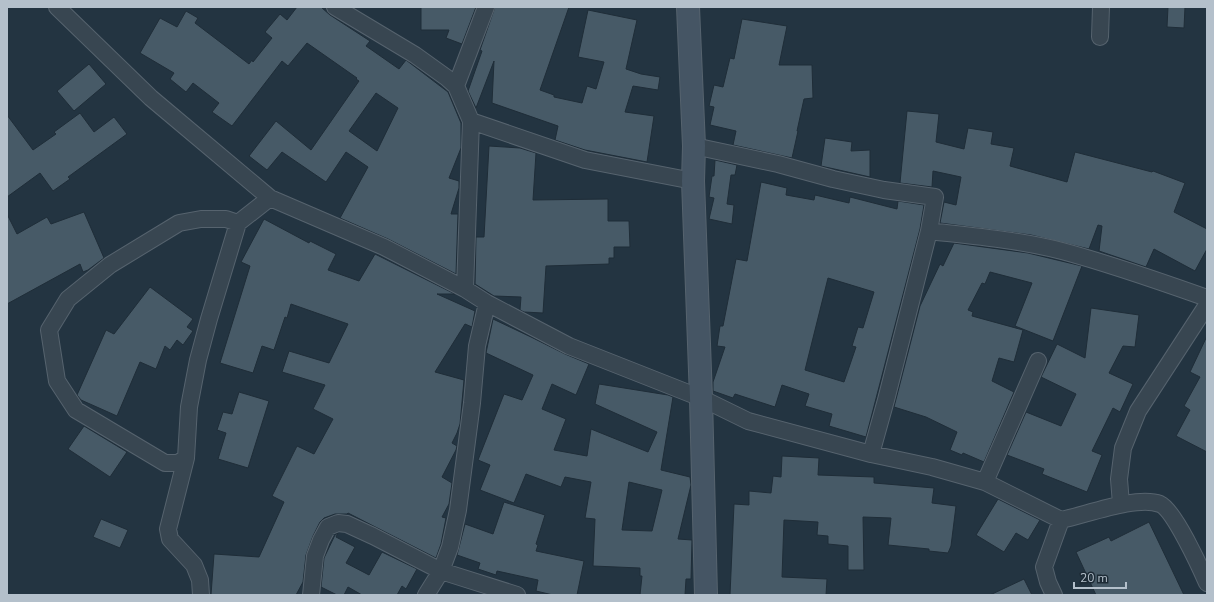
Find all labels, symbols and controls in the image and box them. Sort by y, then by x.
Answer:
scale bar [1074,564,1126,590]
text: 20 m [1080,570,1108,586]

